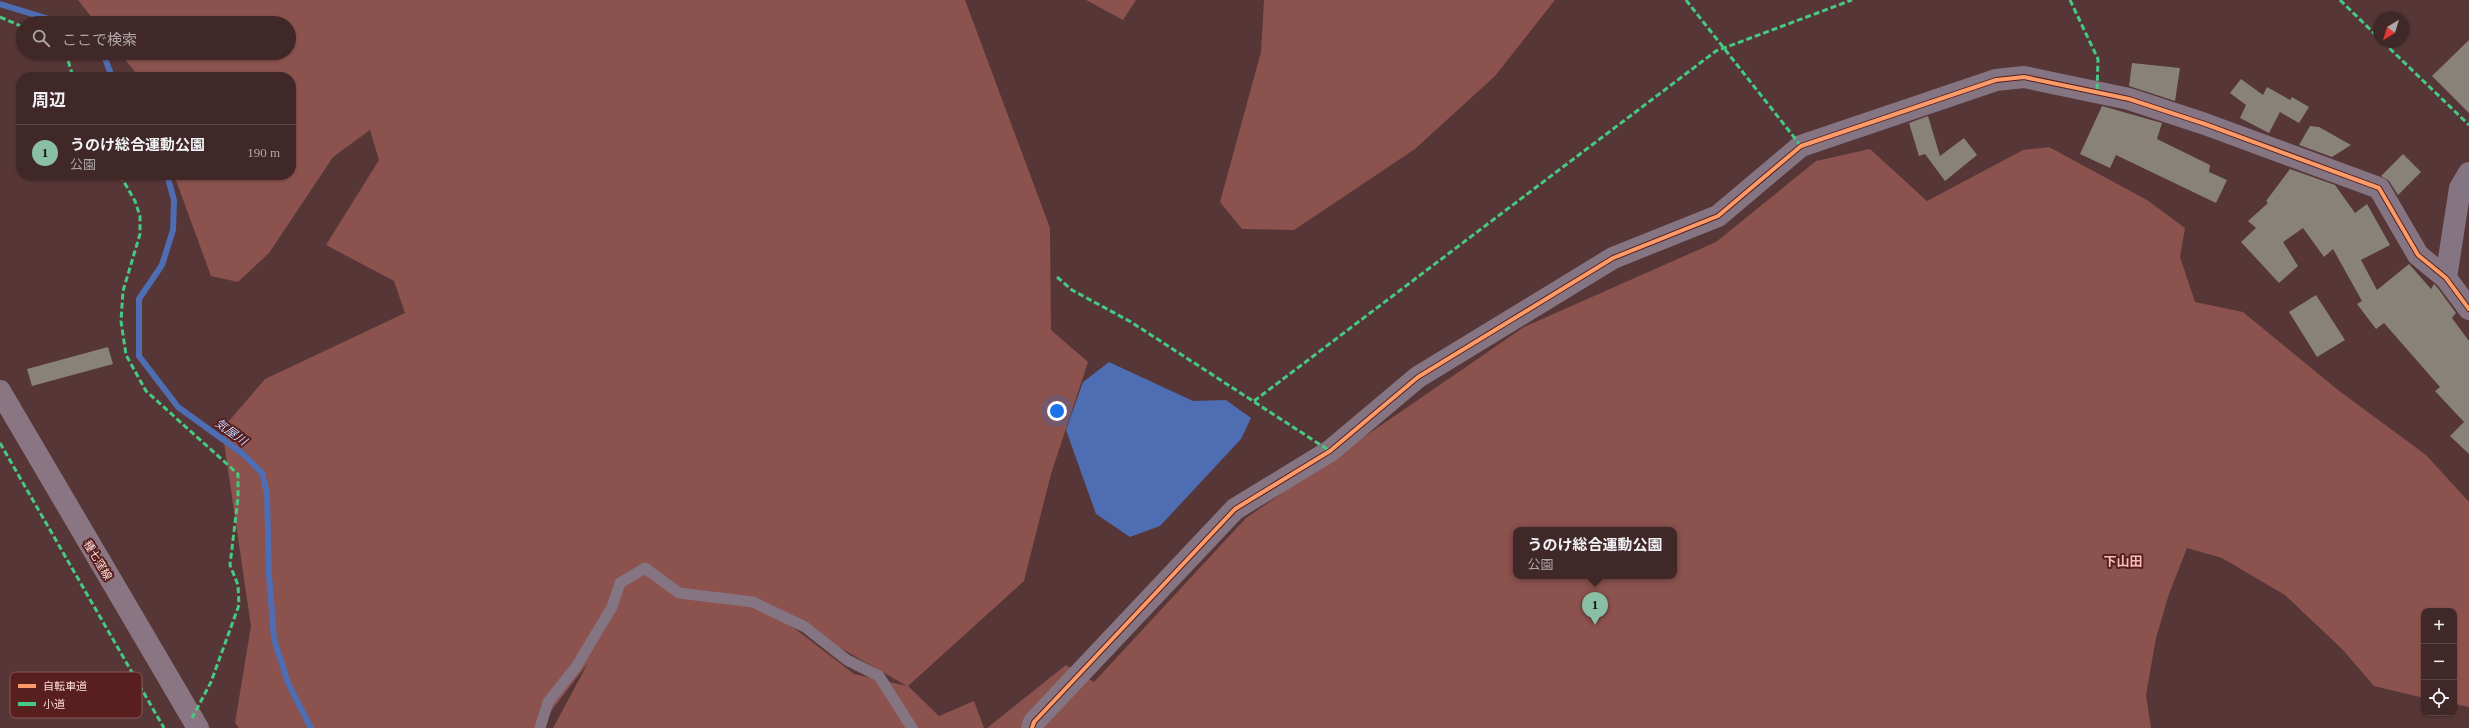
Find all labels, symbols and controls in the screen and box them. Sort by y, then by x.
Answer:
north arrow [2373,12,2409,48]
search box [16,16,296,60]
icon: search [30,27,52,49]
text: ここで検索 [62,32,137,48]
text: 周辺 [32,91,66,110]
text: うのけ総合運動公園 [70,137,205,153]
text: 1 [42,145,48,160]
text: 190 m [247,145,280,160]
text: 公園 [70,157,96,172]
your location [1047,401,1067,421]
water label: 気屋川 [212,416,251,449]
popup [1513,527,1677,579]
text: うのけ総合運動公園 [1527,537,1663,553]
street label: 種七窪線 [82,538,114,582]
district label: 下山田 [2103,554,2143,569]
text: 公園 [1527,557,1554,572]
pin: 1 [1582,592,1608,625]
map controls [2421,608,2457,716]
button: + [2421,608,2457,644]
button: − [2421,644,2457,680]
legend [10,672,142,718]
text: 自転車道 [43,680,87,692]
button: locate [2421,680,2457,716]
text: 小道 [43,698,65,710]

